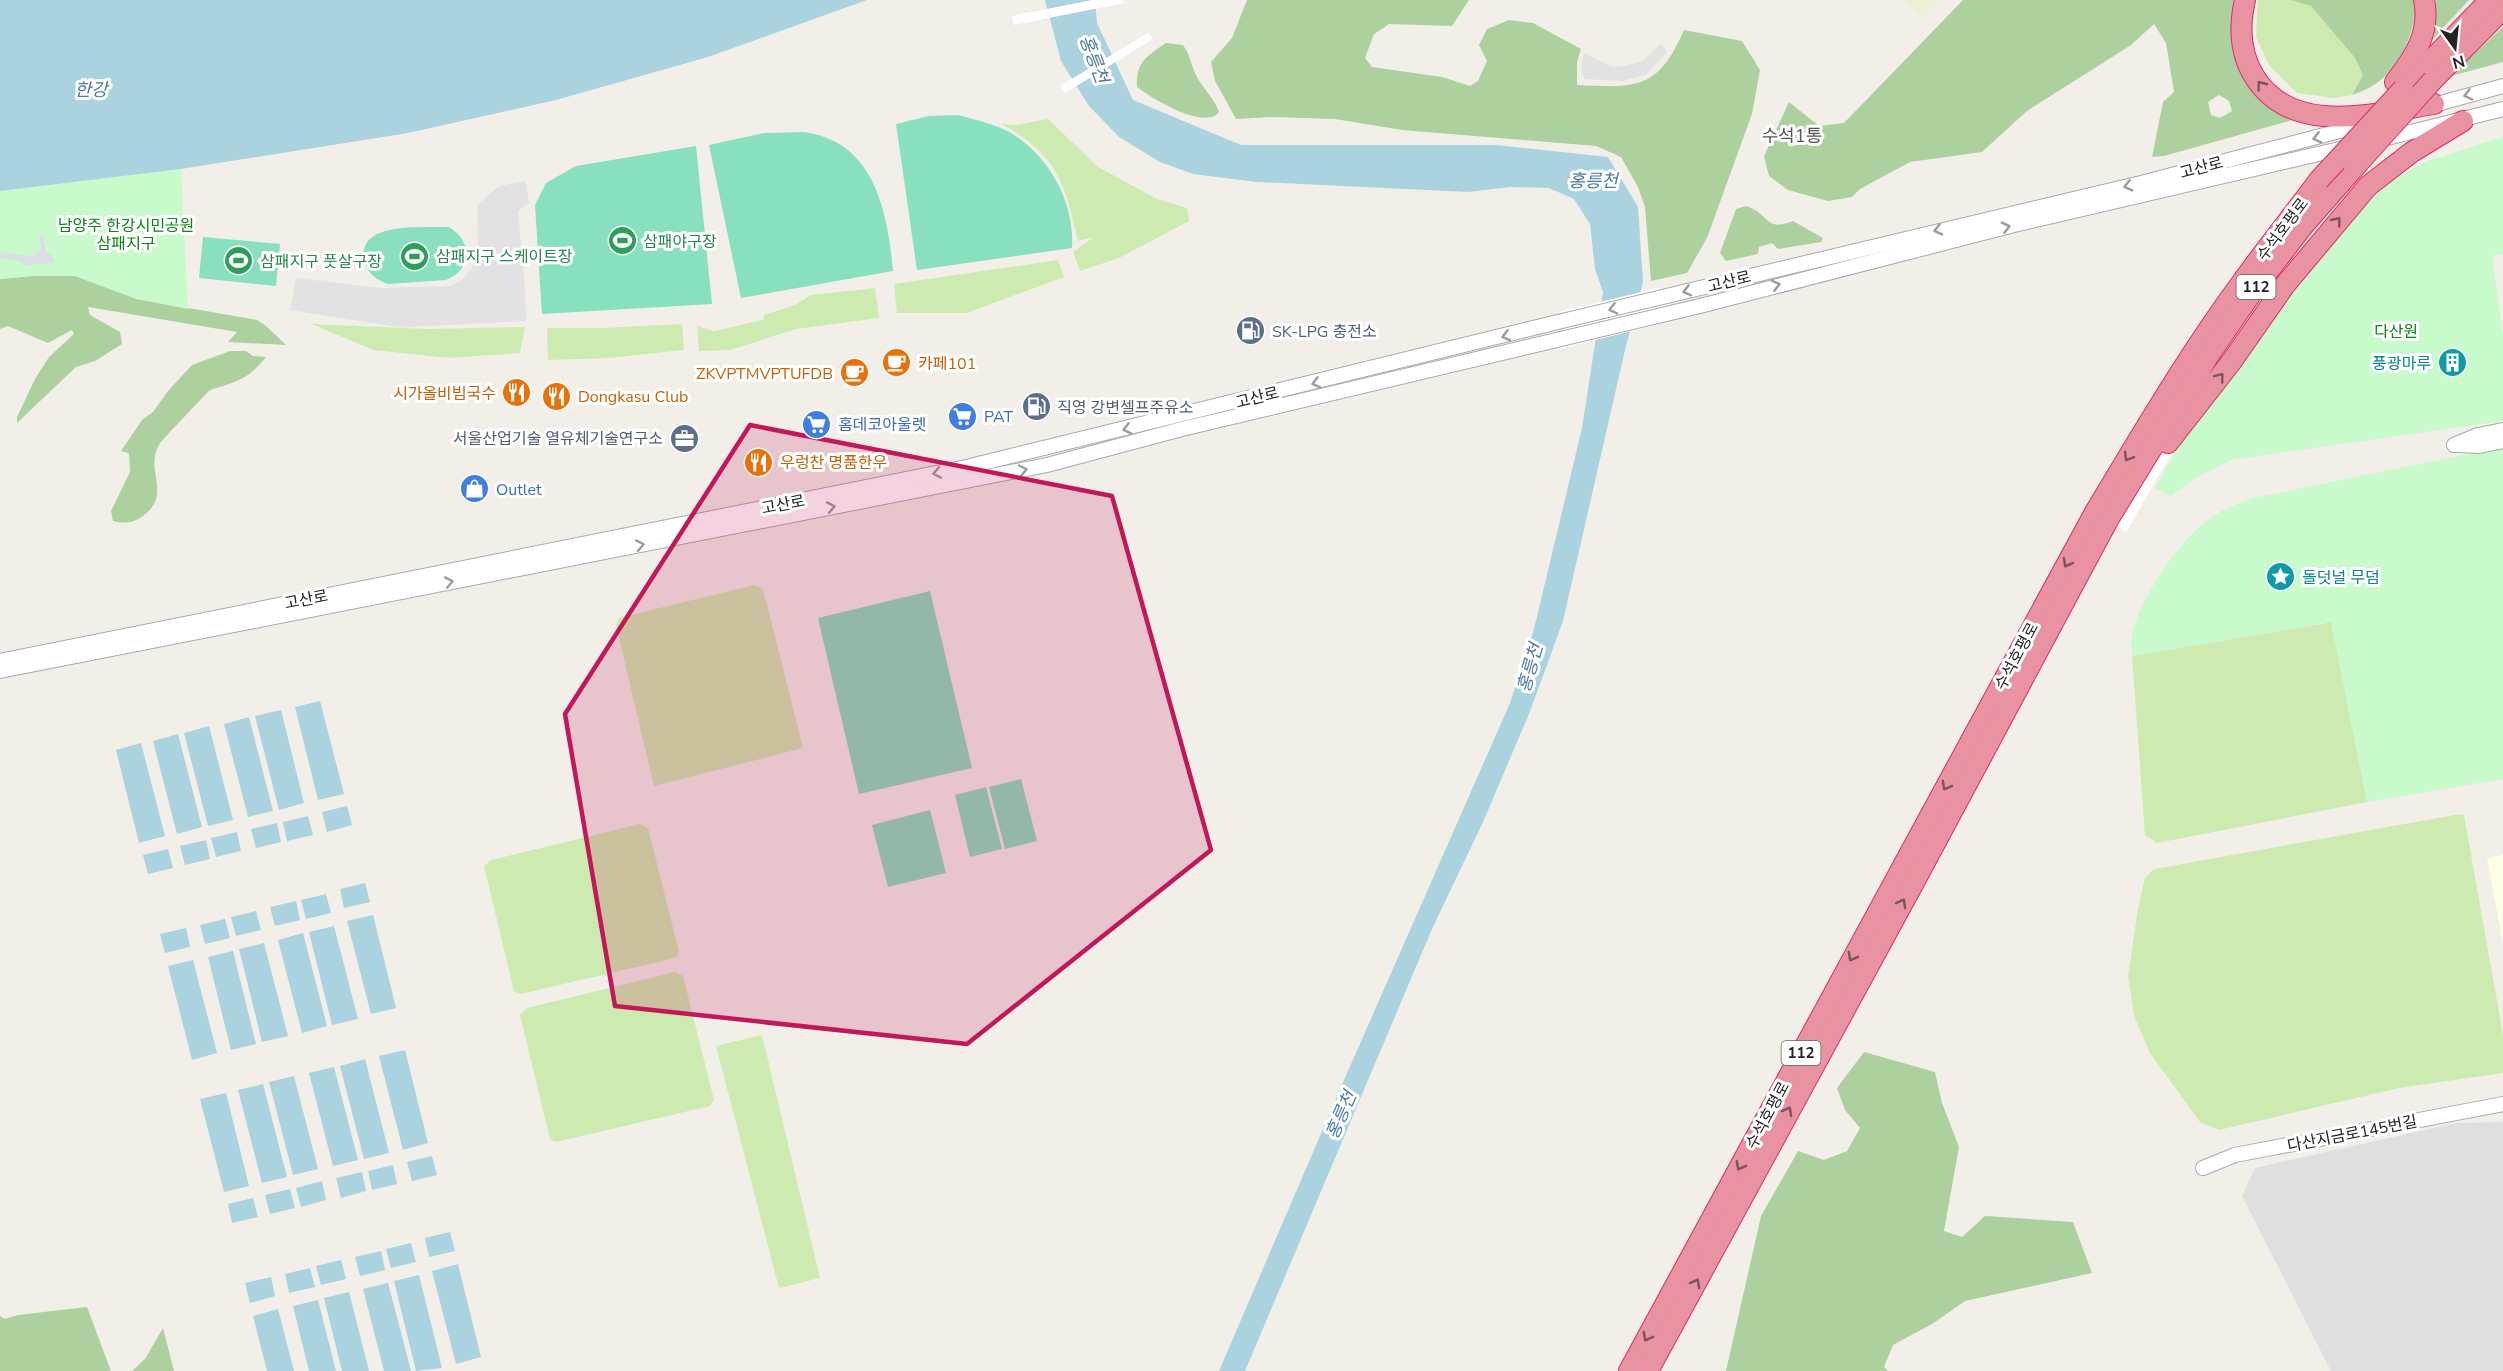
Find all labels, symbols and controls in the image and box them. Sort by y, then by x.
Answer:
north arrow [2425,18,2485,78]
water label: 홍릉천 [1074,32,1115,89]
text: N [2450,49,2467,74]
water label: 한강 [74,78,110,102]
one-way arrow [2257,81,2268,92]
one-way arrow [2464,88,2474,101]
district label: 수석1통 [1762,124,1822,148]
one-way arrow [2312,130,2322,143]
street label: 고산로 [2177,152,2226,184]
water label: 홍릉천 [1568,169,1620,193]
one-way arrow [2123,179,2133,192]
street label: 수석호평로 [2252,193,2314,266]
park label: 남양주 한강시민공원 삼패지구 [58,215,194,255]
one-way arrow [2330,217,2341,228]
one-way arrow [2001,222,2011,235]
one-way arrow [1933,223,1943,236]
sports icon: 삼패야구장 [606,225,638,257]
place label: 삼패야구장 [643,231,717,253]
sports icon: 삼패지구 스케이트장 [399,240,431,272]
sports icon: 삼패지구 풋살구장 [223,245,255,277]
place label: 삼패지구 스케이트장 [436,246,573,268]
place label: 삼패지구 풋살구장 [260,251,382,273]
street label: 고산로 [1705,266,1754,298]
road number: 112 [2236,275,2276,299]
one-way arrow [1771,280,1781,293]
one-way arrow [1683,284,1693,297]
one-way arrow [1609,302,1619,315]
fuel station icon: SK-LPG 충전소 [1235,315,1267,347]
place label: SK-LPG 충전소 [1272,321,1377,343]
park label: 다산원 [2374,321,2418,343]
one-way arrow [1501,328,1511,341]
cafe icon: 카페101 [881,347,913,379]
building icon: 풍광마루 [2436,347,2468,379]
place label: 카페101 [918,353,976,375]
place label: 풍광마루 [2372,353,2431,375]
cafe icon: ZKVPTMVPTUFDB [838,357,870,389]
place label: ZKVPTMVPTUFDB [696,363,833,385]
one-way arrow [2212,372,2223,383]
one-way arrow [1312,376,1322,389]
restaurant icon: 시가올비빔국수 [501,377,533,409]
restaurant icon: Dongkasu Club [541,380,573,412]
street label: 고산로 [1233,382,1282,414]
place label: 시가올비빔국수 [393,383,496,405]
place label: Dongkasu Club [578,386,688,408]
fuel station icon: 직영 강변셀프주유소 [1020,391,1052,423]
place label: 직영 강변셀프주유소 [1057,397,1194,419]
supermarket icon: PAT [947,400,979,432]
place label: PAT [984,406,1013,428]
supermarket icon: 홈데코아울렛 [801,408,833,440]
place label: 홈데코아울렛 [838,414,926,436]
one-way arrow [1122,421,1132,434]
office icon: 서울산업기술 열유체기술연구소 [668,422,700,454]
place label: 서울산업기술 열유체기술연구소 [453,428,663,450]
restaurant icon: 우렁찬 명품한우 [743,446,775,478]
one-way arrow [2124,451,2136,461]
place label: 우렁찬 명품한우 [780,452,887,474]
one-way arrow [1018,464,1028,477]
one-way arrow [932,466,942,479]
shop icon: Outlet [459,473,491,505]
place label: Outlet [496,479,542,501]
street label: 고산로 [759,490,807,520]
one-way arrow [826,501,836,514]
one-way arrow [635,539,645,552]
one-way arrow [2063,557,2074,567]
place icon: 돌덧널 무덤 [2265,561,2297,593]
place label: 돌덧널 무덤 [2302,567,2380,589]
one-way arrow [443,576,453,589]
street label: 고산로 [282,585,330,615]
street label: 수석호평로 [1990,619,2044,694]
water label: 홍릉천 [1512,638,1549,695]
one-way arrow [1942,780,1953,791]
one-way arrow [1895,899,1907,910]
one-way arrow [1848,951,1859,961]
road number: 112 [1782,1041,1820,1065]
street label: 수석호평로 [1741,1078,1795,1153]
water label: 홍릉천 [1320,1085,1363,1143]
one-way arrow [1781,1107,1792,1117]
street label: 다산지금로145번길 [2285,1111,2419,1157]
one-way arrow [1736,1160,1747,1170]
one-way arrow [1689,1279,1700,1289]
one-way arrow [1643,1331,1654,1342]

